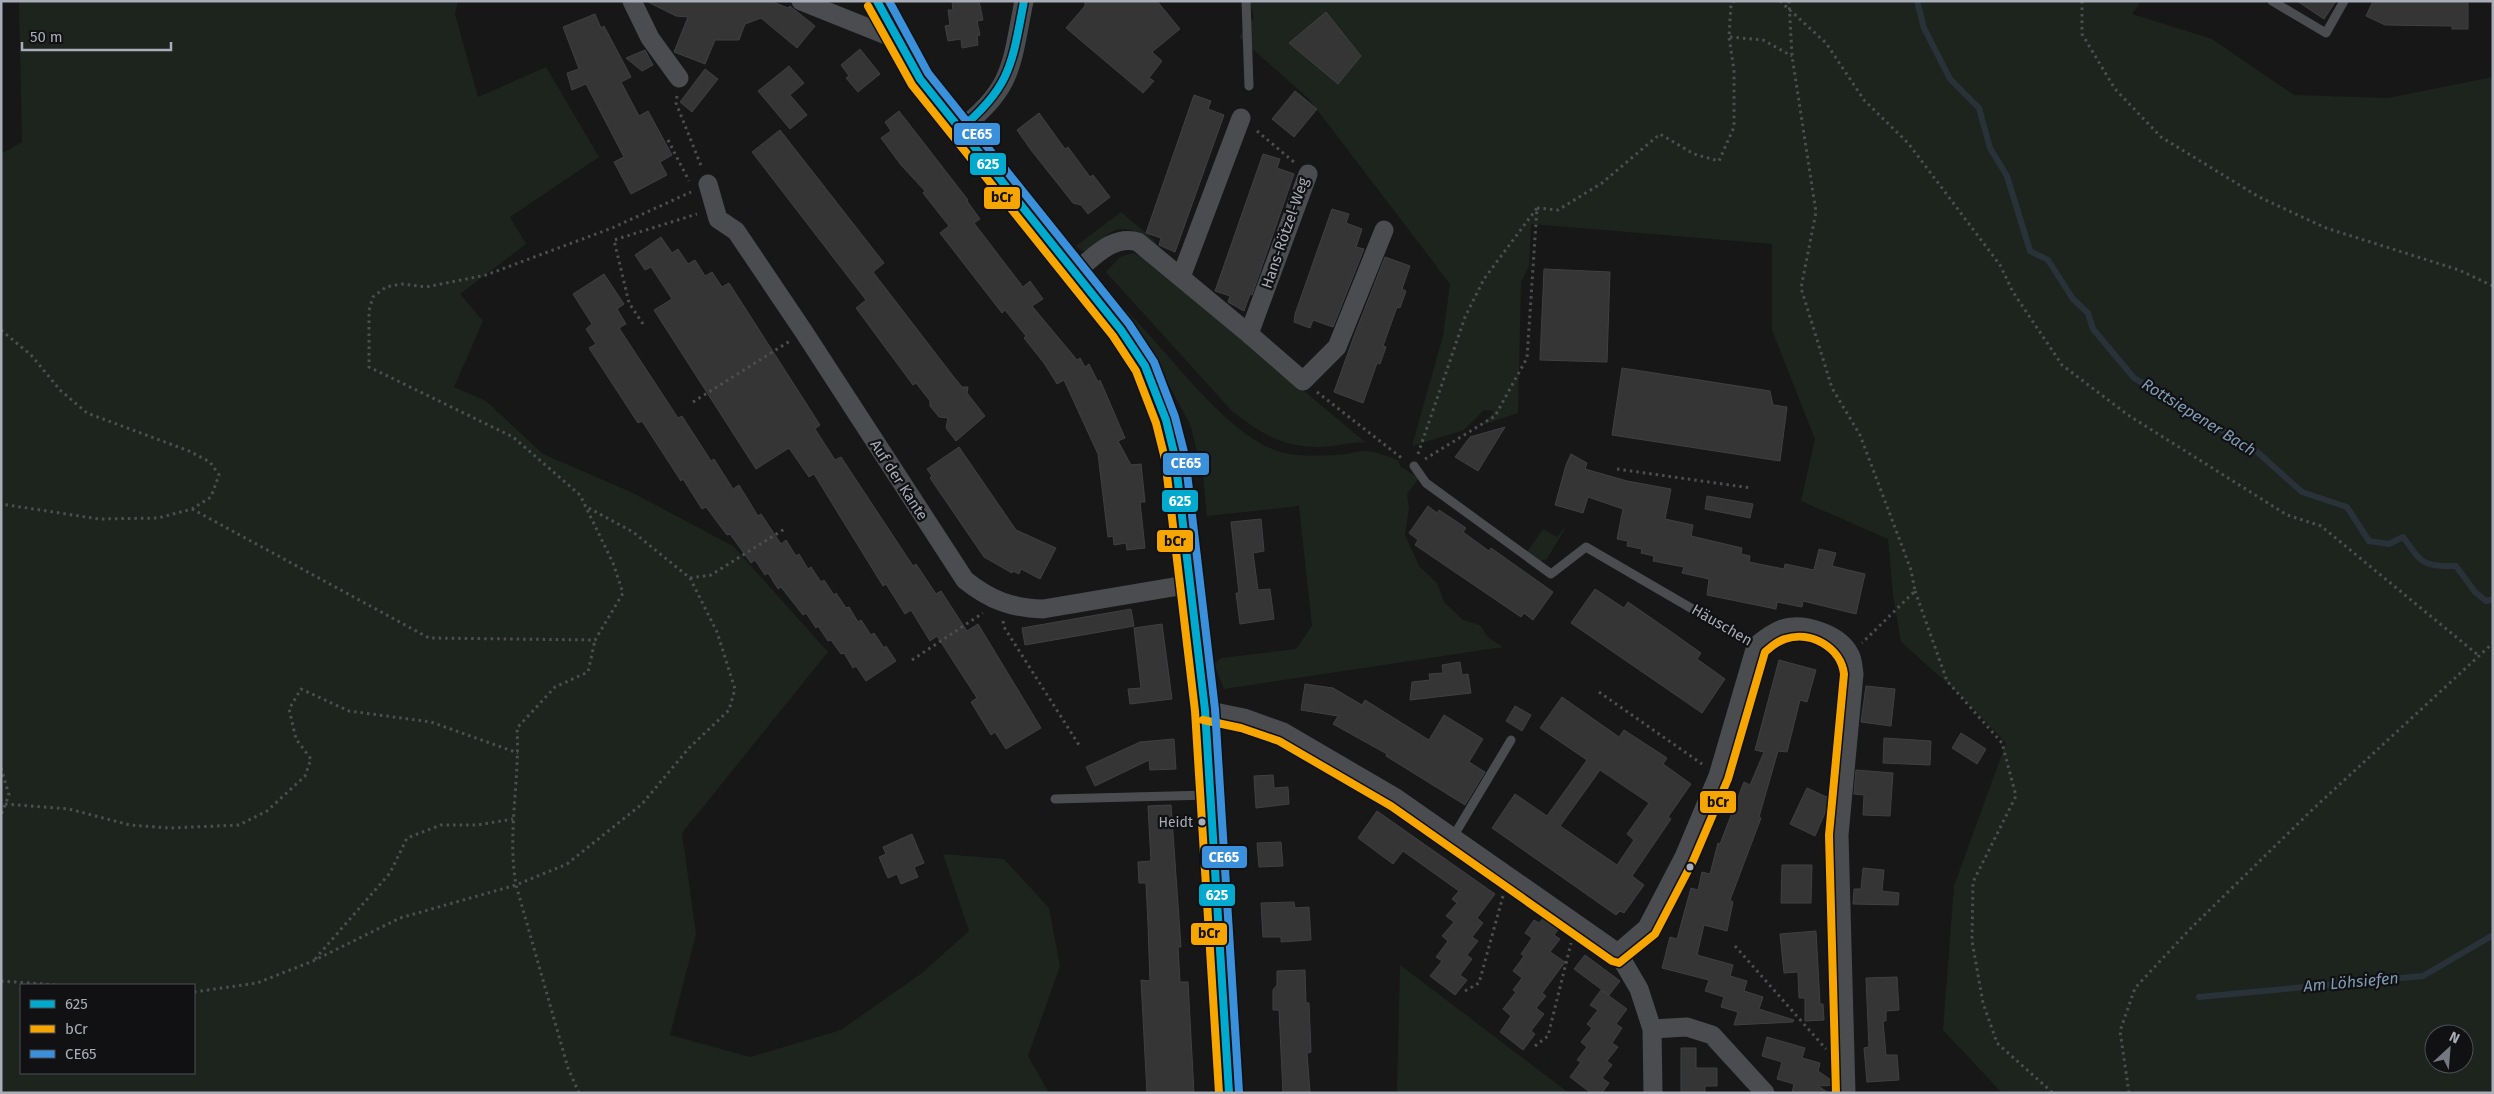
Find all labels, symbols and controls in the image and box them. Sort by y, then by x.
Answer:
scale bar [22,20,171,52]
text: 50 m [30,28,63,46]
line badge: CE65 [953,122,1001,146]
text: CE65 [962,126,993,143]
line badge: 625 [969,152,1007,176]
text: 625 [977,156,1000,173]
street label: Hans-Rötzel-Weg [1258,175,1312,291]
line badge: bCr [983,186,1021,210]
text: bCr [991,189,1013,206]
water label: Rottsiepener Bach [2138,374,2260,460]
street label: Auf der Kante [866,436,932,524]
line badge: CE65 [1162,452,1210,476]
text: CE65 [1171,455,1202,472]
line badge: 625 [1161,489,1199,513]
text: 625 [1169,493,1192,510]
line badge: bCr [1156,529,1194,553]
text: bCr [1164,533,1186,550]
street label: Häuschen [1688,600,1756,650]
line badge: bCr [1699,790,1737,814]
text: bCr [1707,794,1729,811]
place label: Heidt [1158,814,1194,831]
marker: Heidt [1197,817,1207,827]
line badge: CE65 [1201,845,1248,869]
text: CE65 [1209,849,1240,866]
unlabelled marker [1685,862,1695,872]
line badge: 625 [1198,883,1236,907]
text: 625 [1206,887,1229,904]
line badge: bCr [1190,922,1228,946]
text: bCr [1198,925,1220,942]
water label: Am Löhsiefen [2302,968,2399,996]
legend [20,984,195,1074]
text: 625 [65,995,88,1013]
text: bCr [65,1020,88,1038]
north arrow [2424,1024,2474,1074]
text: N [2447,1028,2462,1047]
text: CE65 [65,1045,97,1063]

